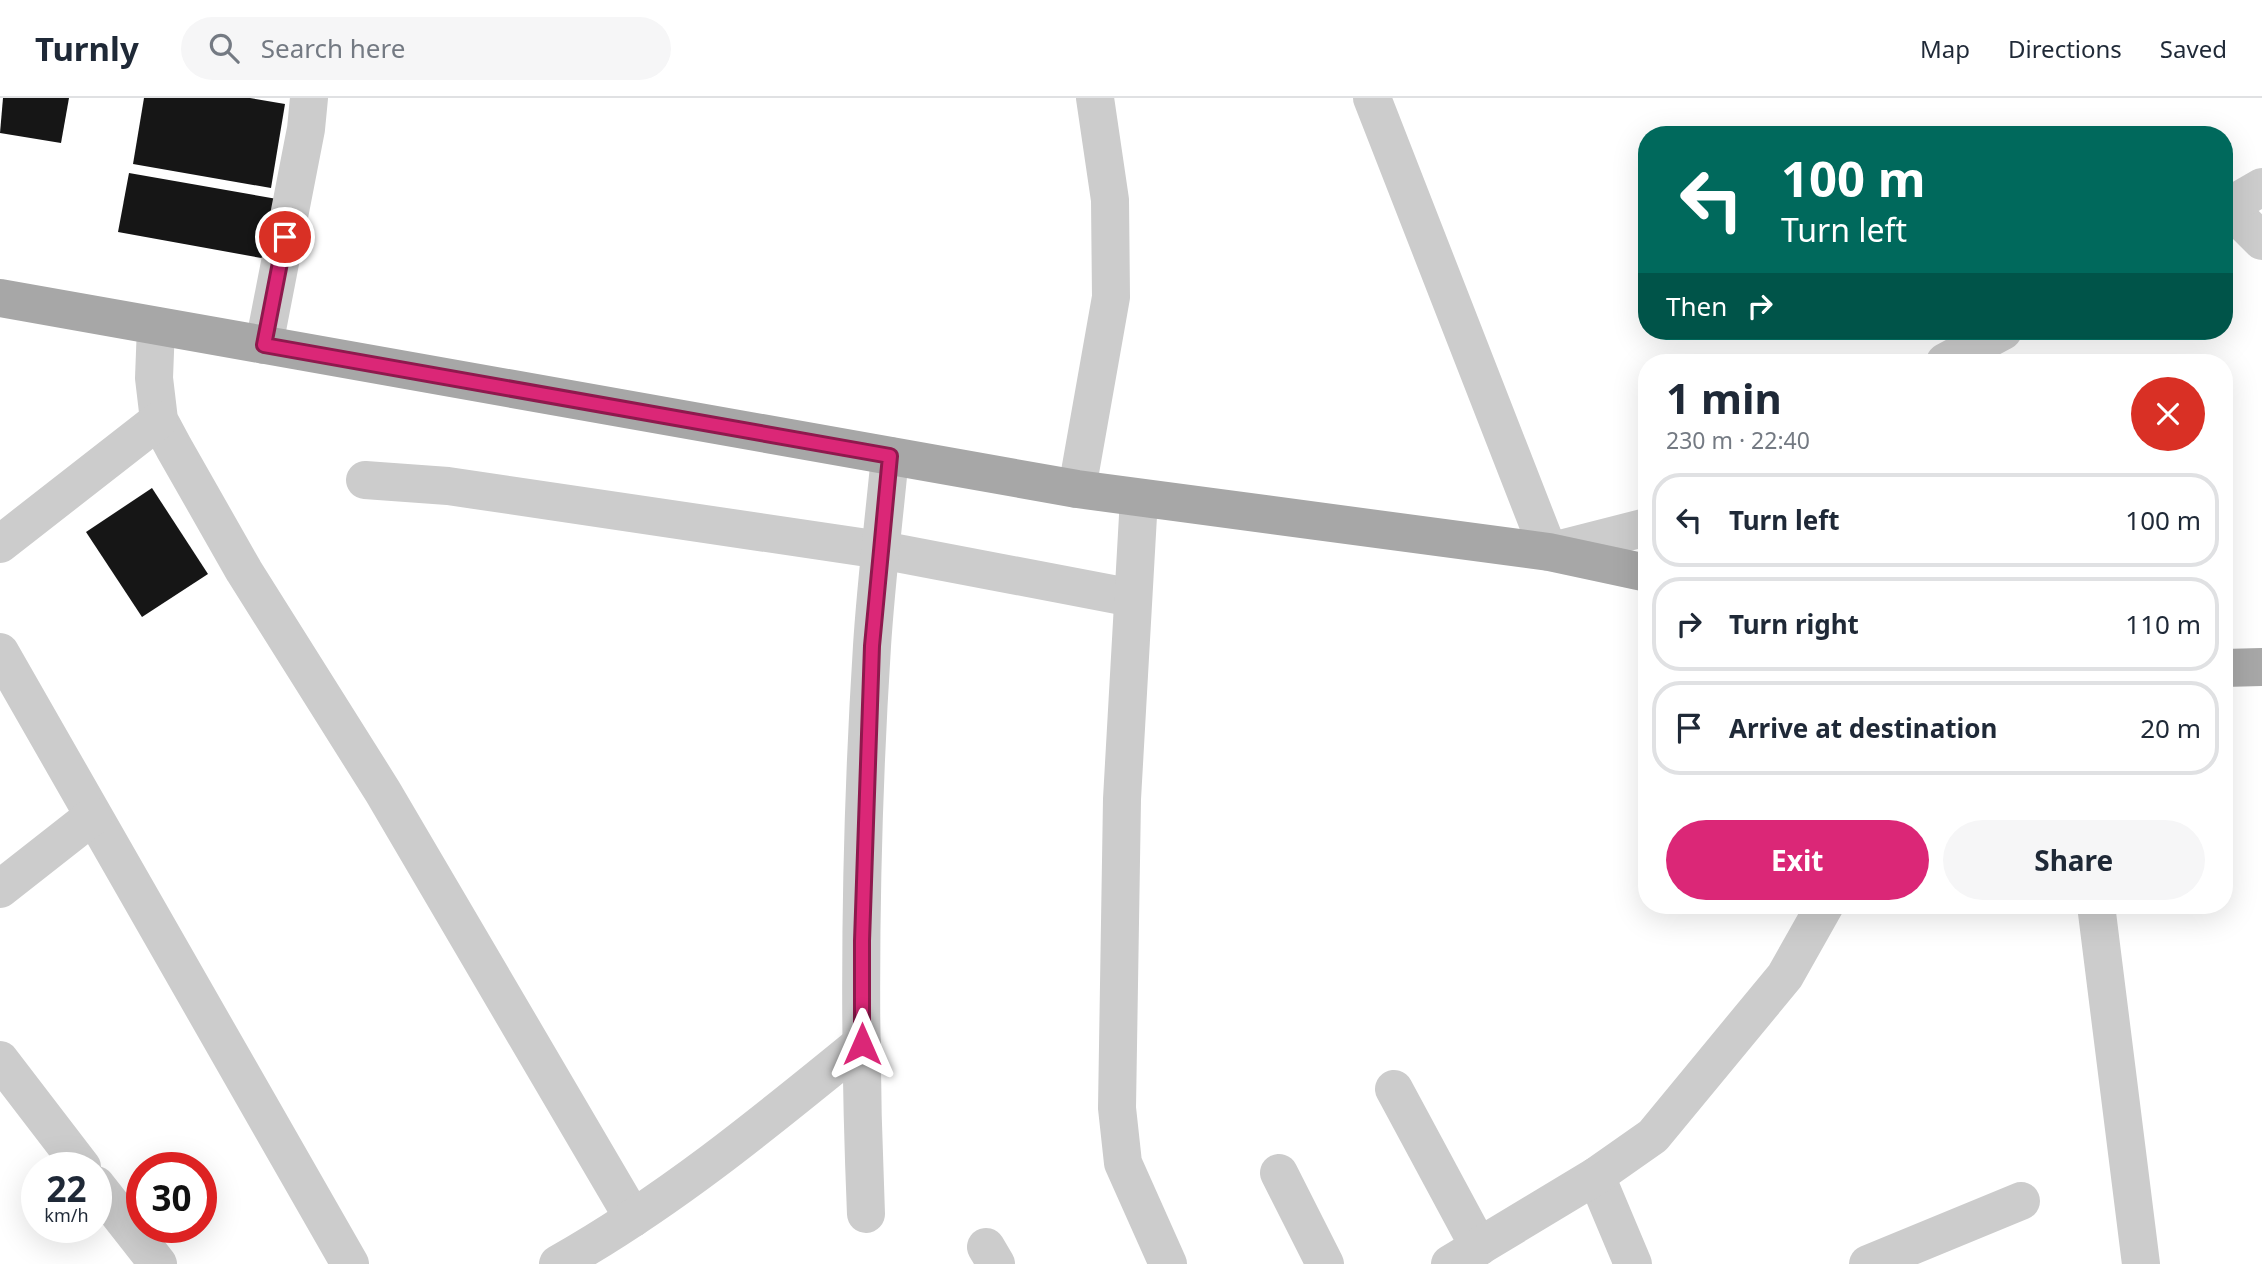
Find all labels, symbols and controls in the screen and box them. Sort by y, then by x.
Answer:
search box [181,17,671,80]
text: Turnly [35,26,139,71]
icon: search [205,29,243,67]
text: Search here [261,30,405,66]
text: Map [1920,32,1970,65]
text: Directions [2008,32,2122,65]
text: Saved [2160,32,2227,65]
text: 100 m [1781,145,1926,211]
icon: left [1666,154,1757,245]
pin [255,207,315,267]
text: Turn left [1781,208,1907,251]
icon: arrive [266,218,304,256]
icon: right [1741,287,1779,325]
text: Then [1666,288,1727,324]
text: 1 min [1666,369,1782,426]
button: close [2131,377,2205,451]
text: 230 m · 22:40 [1666,424,1810,456]
icon: left [1670,501,1708,539]
text: Turn left [1729,502,1840,538]
text: 100 m [2125,502,2201,538]
icon: right [1670,605,1708,643]
text: Turn right [1729,606,1859,642]
text: 110 m [2125,606,2201,642]
icon: arrive [1670,709,1708,747]
text: Arrive at destination [1729,710,1998,746]
text: 20 m [2140,710,2201,746]
button: Exit [1666,820,1929,900]
button: Share [1943,820,2205,900]
position arrow [825,1007,899,1081]
speed limit sign: 30 [126,1152,217,1243]
text: 22 [46,1165,87,1212]
text: km/h [44,1203,89,1227]

